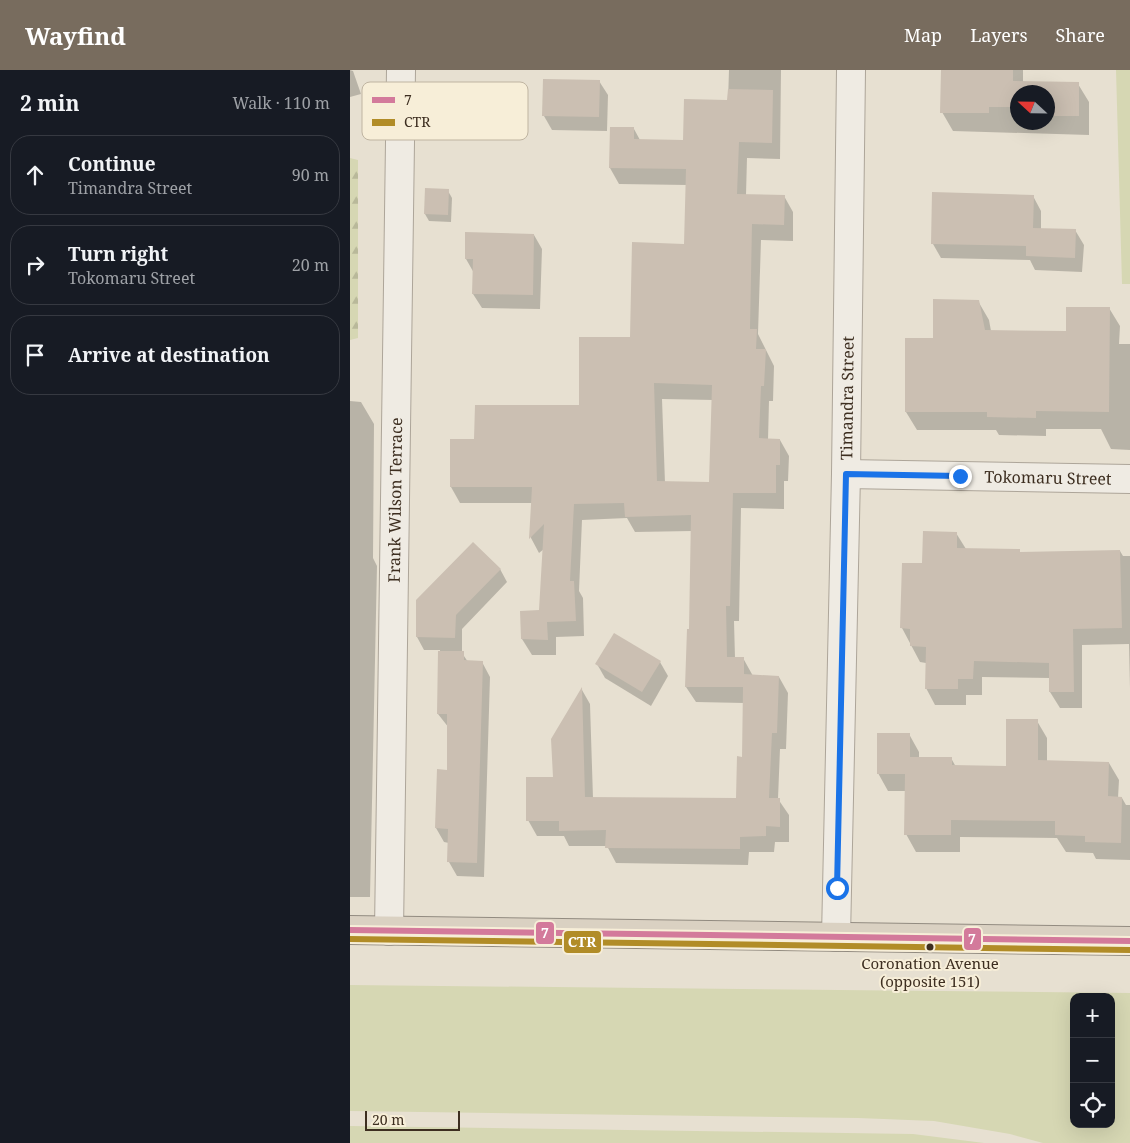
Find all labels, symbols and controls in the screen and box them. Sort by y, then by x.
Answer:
text: Wayfind [25,19,126,52]
text: Map [904,23,942,47]
text: Layers [970,23,1028,47]
text: Share [1056,23,1105,47]
legend [362,82,528,140]
north arrow [1010,85,1055,130]
text: 2 min [20,89,79,117]
text: 7 [404,90,412,109]
text: Walk · 110 m [233,92,330,114]
text: CTR [404,112,431,131]
text: Continue [68,151,156,177]
icon: ahead [21,161,49,189]
text: 90 m [292,164,329,186]
text: Timandra Street [68,177,192,199]
text: Turn right [68,241,168,267]
icon: right [21,251,49,279]
text: 20 m [292,254,329,276]
text: Tokomaru Street [68,267,195,289]
street label: Timandra Street [835,335,859,460]
icon: arrive [21,341,49,369]
text: Arrive at destination [68,342,270,368]
street label: Frank Wilson Terrace [383,417,407,583]
route end [949,465,972,488]
street label: Tokomaru Street [984,465,1112,490]
route start [826,877,849,900]
line badge: 7 [535,921,555,945]
text: 7 [541,923,549,942]
line badge: 7 [963,927,982,951]
text: 7 [968,929,976,948]
line badge: CTR [563,930,602,954]
text: CTR [568,932,597,951]
marker: Coronation Avenue (opposite 151) [925,942,935,952]
place label: Coronation Avenue (opposite 151) [861,953,999,991]
map controls [1070,993,1115,1128]
button: + [1070,993,1115,1038]
button: − [1070,1038,1115,1083]
button: locate [1070,1083,1115,1128]
scale bar [365,1108,460,1131]
text: 20 m [372,1110,405,1129]

